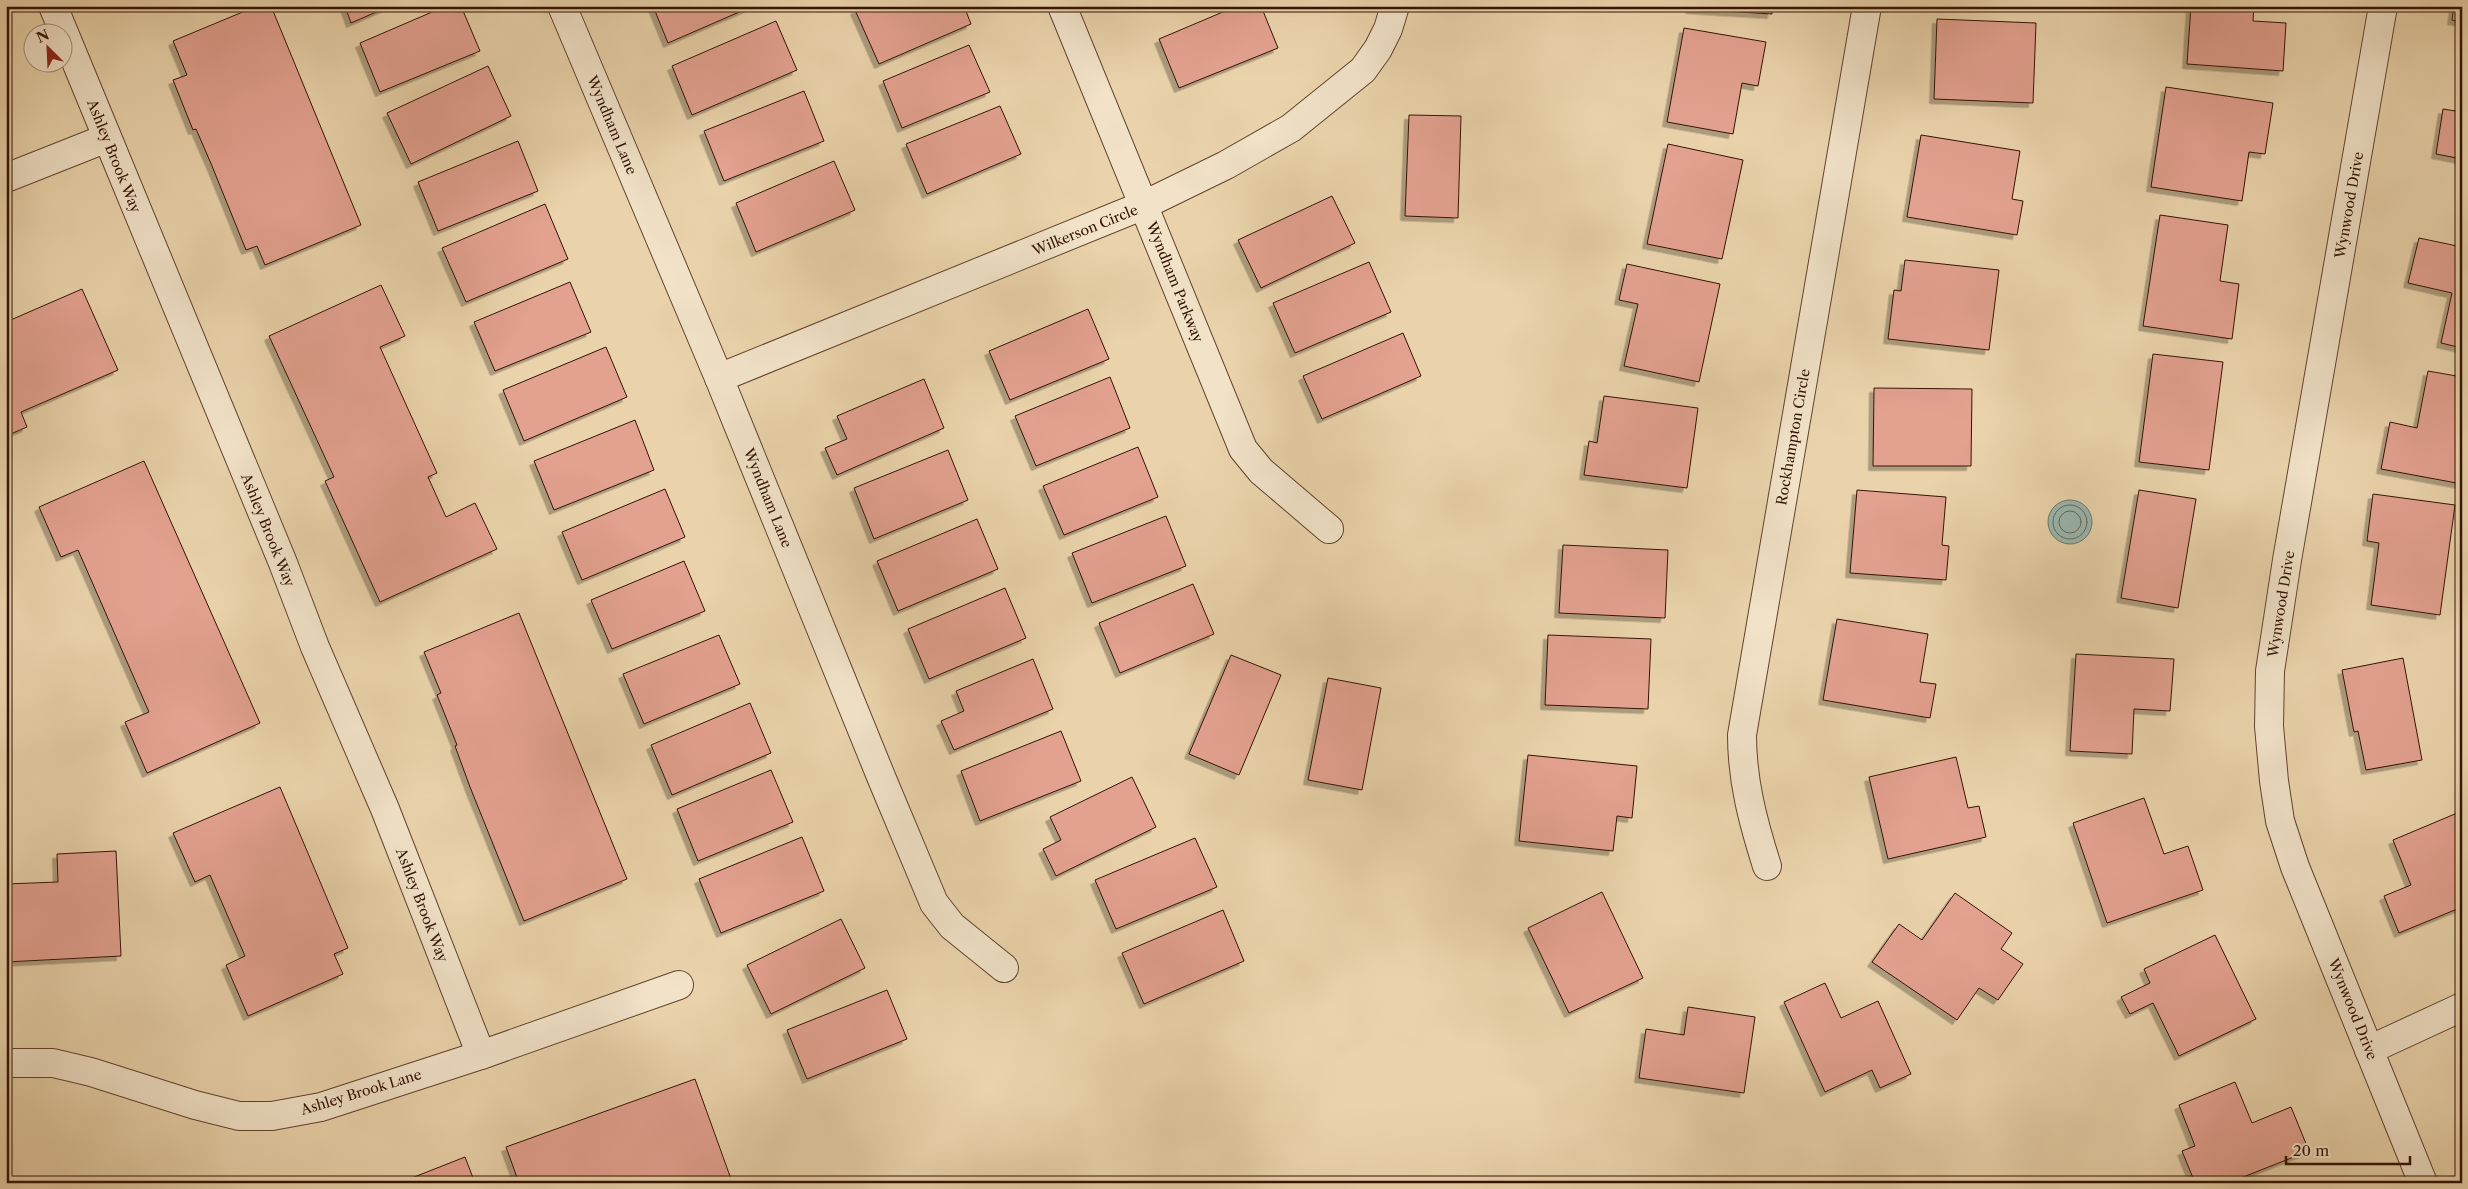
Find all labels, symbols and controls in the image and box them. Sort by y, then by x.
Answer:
north arrow [22,22,72,72]
text: N [33,25,52,47]
street label: Wyndham Lane [583,72,641,177]
street label: Ashley Brook Way [83,96,145,215]
street label: Wynwood Drive [2331,150,2367,261]
street label: Wilkerson Circle [1029,201,1141,260]
street label: Wyndham Parkway [1142,218,1208,345]
street label: Rockhampton Circle [1772,367,1814,507]
street label: Wyndham Lane [739,445,796,551]
street label: Ashley Brook Way [237,470,299,589]
street label: Wynwood Drive [2264,549,2298,660]
street label: Ashley Brook Way [392,845,452,965]
street label: Wynwood Drive [2324,955,2382,1062]
street label: Ashley Brook Lane [297,1065,424,1119]
scale bar [2286,1134,2409,1166]
text: 20 m [2293,1141,2329,1160]

